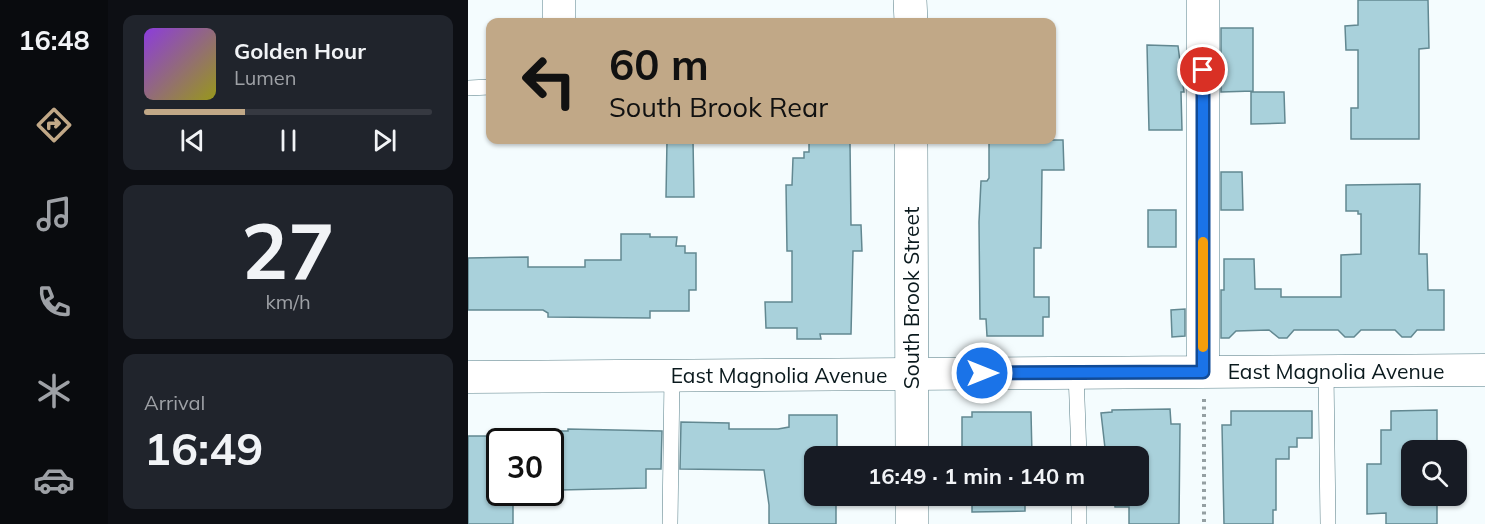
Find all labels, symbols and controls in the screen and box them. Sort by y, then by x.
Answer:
text: 16:48 [18,23,90,57]
text: Golden Hour [234,37,366,65]
text: 60 m [609,38,709,91]
icon: left [510,42,588,120]
pin [1177,44,1228,95]
icon: arrive [1186,53,1219,86]
text: Lumen [234,65,296,90]
text: South Brook Rear [609,90,828,124]
icon: directions [33,104,75,146]
icon: previous [176,124,209,157]
icon: pause [272,124,305,157]
icon: next [368,124,401,157]
icon: music [33,193,75,235]
text: 27 [241,201,335,299]
street label: South Brook Street [898,207,924,389]
icon: phone [33,281,75,323]
text: km/h [265,289,311,314]
position arrow [950,341,1014,405]
street label: East Magnolia Avenue [1228,358,1444,384]
street label: East Magnolia Avenue [671,362,887,388]
icon: climate [33,370,75,412]
text: Arrival [144,390,205,415]
text: 16:49 [144,420,263,476]
speed limit sign: 30 [486,428,564,506]
map controls [1401,440,1467,506]
button: search [1401,440,1467,506]
icon: car [33,459,75,501]
text: 16:49 · 1 min · 140 m [868,462,1085,490]

